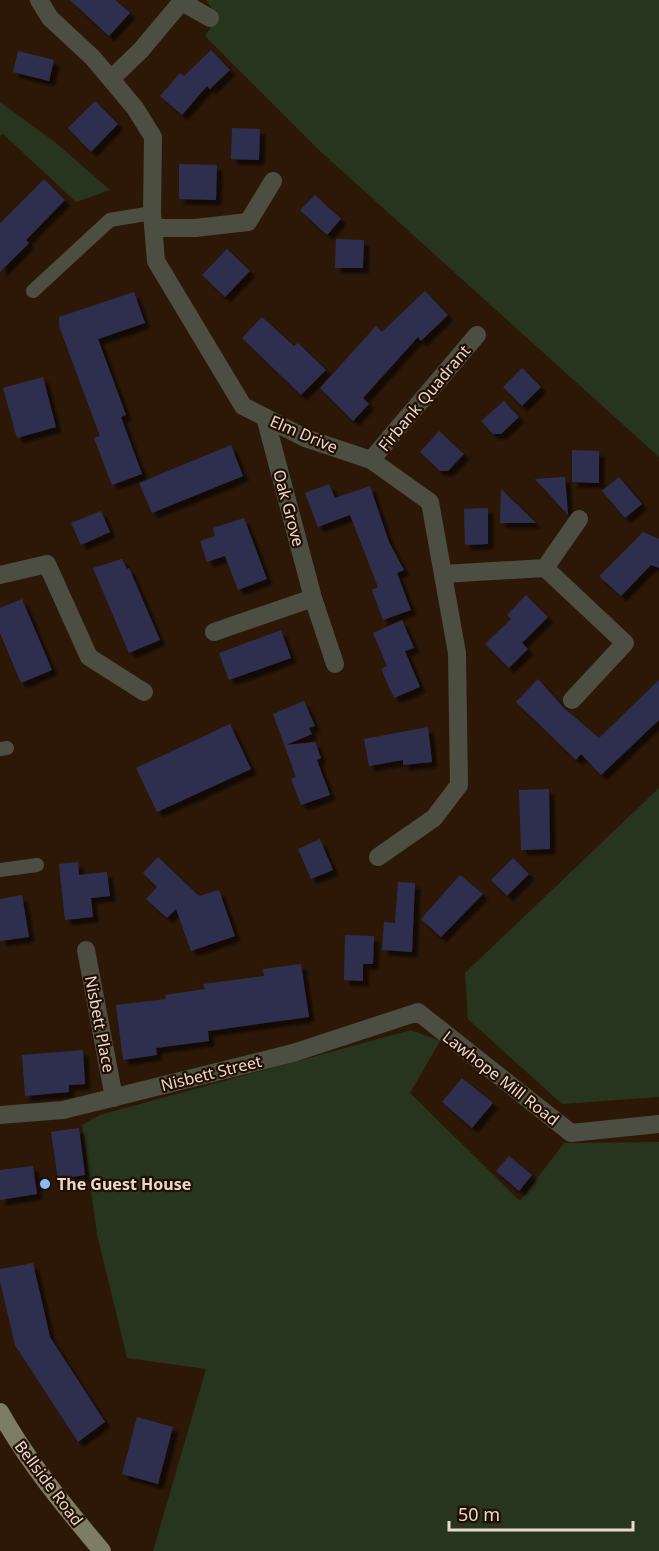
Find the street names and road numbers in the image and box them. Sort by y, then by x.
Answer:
street label: Firbank Quadrant [373,340,475,456]
street label: Elm Drive [267,410,341,458]
street label: Oak Grove [268,467,310,549]
street label: Nisbett Place [80,974,120,1074]
street label: Lawhope Mill Road [438,1026,564,1130]
street label: Nisbett Street [158,1050,264,1096]
street label: Bellside Road [10,1436,88,1530]

